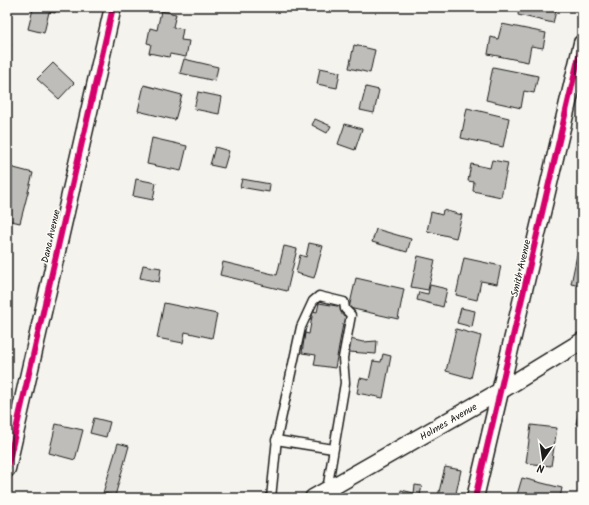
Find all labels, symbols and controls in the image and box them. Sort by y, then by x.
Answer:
street label: Dana Avenue [37,207,65,265]
street label: Smith Avenue [507,238,535,298]
street label: Holmes Avenue [417,399,481,445]
north arrow [523,439,563,479]
text: N [536,458,546,477]

